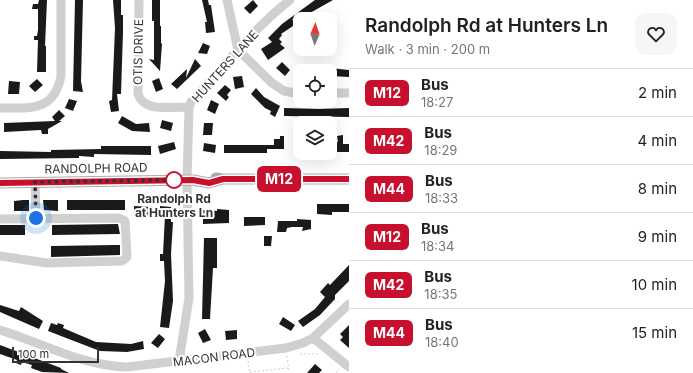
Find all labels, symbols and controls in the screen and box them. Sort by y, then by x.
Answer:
north arrow [293,12,337,56]
map controls [293,12,337,160]
button: heart [635,13,677,55]
text: Randolph Rd at Hunters Ln [365,14,608,37]
street label: OTIS DRIVE [130,19,146,85]
street label: HUNTERS LANE [189,27,261,105]
text: Walk · 3 min · 200 m [365,41,490,57]
button: locate [293,64,337,108]
text: Bus [421,75,449,94]
text: 2 min [638,83,677,102]
text: M12 [373,84,401,101]
text: 18:27 [421,94,453,110]
button: layers [293,116,337,160]
text: Bus [424,123,452,142]
text: 4 min [637,131,677,150]
text: M42 [373,132,404,149]
text: 18:29 [424,142,457,158]
street label: RANDOLPH ROAD [44,160,148,176]
line badge: M12 [256,166,302,192]
text: M12 [265,170,293,187]
marker: Randolph Rd at Hunters Ln [165,171,183,189]
text: Bus [425,171,453,190]
text: 8 min [638,179,677,198]
text: M44 [373,180,405,197]
text: 18:33 [425,190,458,206]
place label: Randolph Rd at Hunters Ln [135,191,213,220]
your location [26,208,46,228]
text: Bus [421,219,449,238]
text: 9 min [638,227,677,246]
text: M12 [373,228,401,245]
text: 18:34 [421,238,455,254]
text: Bus [424,267,452,286]
text: 10 min [632,275,677,294]
text: M42 [373,276,404,293]
text: 18:35 [424,286,457,302]
text: Bus [425,315,453,334]
text: 15 min [632,323,677,342]
text: M44 [373,324,405,341]
text: 18:40 [425,334,459,350]
scale bar [12,345,99,364]
street label: MACON ROAD [172,345,256,369]
text: 100 m [18,347,49,361]

